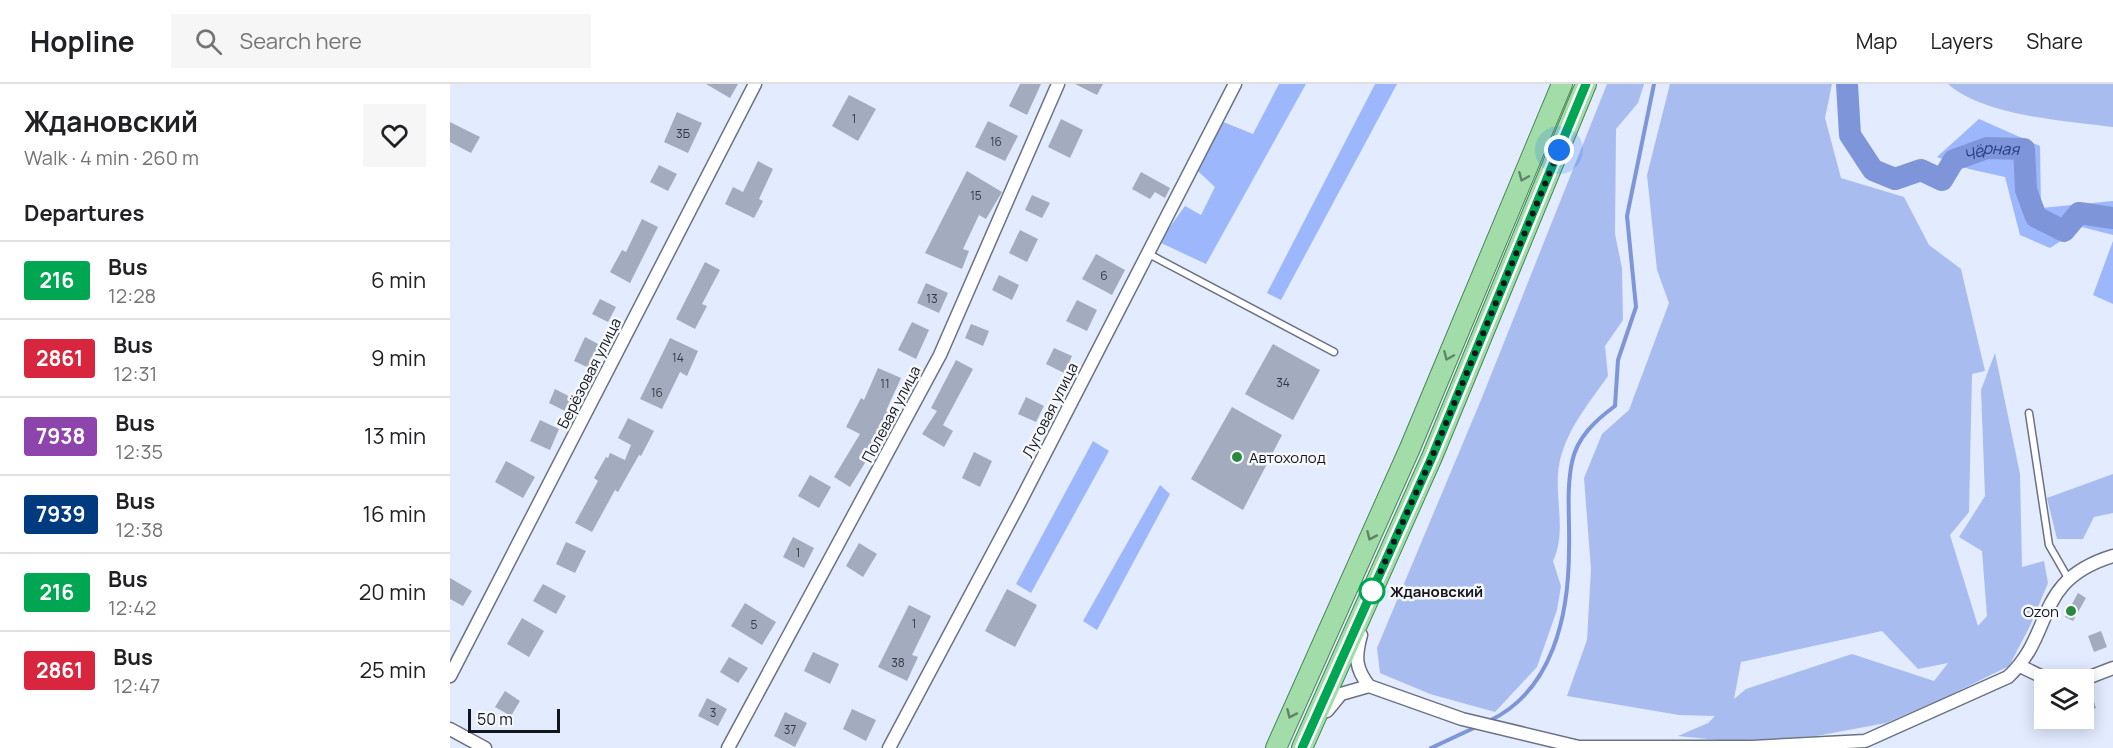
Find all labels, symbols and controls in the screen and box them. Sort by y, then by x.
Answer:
search box [171,14,591,68]
text: Hopline [30,22,135,60]
icon: search [192,25,225,58]
text: Search here [240,26,362,56]
text: Map [1856,27,1897,55]
text: Layers [1930,27,1993,55]
text: Share [2026,27,2083,55]
text: Ждановский [24,102,198,140]
button: heart [363,104,426,167]
house number: 1 [852,110,856,127]
house number: 3Б [676,125,690,142]
house number: 16 [990,133,1002,150]
your location [1544,135,1574,165]
water label: Чёрная [1961,137,2021,167]
text: Walk · 4 min · 260 m [24,144,199,171]
one-way arrow [1518,170,1530,181]
house number: 15 [970,187,982,204]
text: Departures [24,198,144,228]
text: Bus [108,252,148,282]
text: 6 min [371,265,426,295]
text: 216 [40,266,74,294]
house number: 6 [1100,267,1108,284]
text: 12:28 [108,282,156,309]
house number: 13 [926,290,938,307]
street label: Берёзовая улица [552,314,626,432]
text: Bus [113,330,153,360]
text: 9 min [371,343,426,373]
text: 2861 [36,344,83,372]
house number: 14 [672,349,684,366]
one-way arrow [1443,350,1455,361]
street label: Луговая улица [1017,359,1083,461]
text: 12:31 [113,360,157,387]
street label: Полевая улица [857,362,925,466]
house number: 34 [1276,374,1290,391]
house number: 11 [880,375,890,392]
house number: 16 [651,384,663,401]
text: Bus [115,408,155,438]
text: 13 min [364,421,426,451]
text: 7938 [36,422,85,450]
text: 12:35 [115,438,163,465]
place label: Автохолод [1249,447,1326,468]
marker: Автохолод [1230,450,1244,464]
text: Bus [116,486,155,516]
text: 16 min [363,499,426,529]
text: 7939 [36,500,86,528]
text: 12:38 [116,516,163,543]
one-way arrow [1366,529,1378,540]
house number: 1 [796,544,800,561]
text: Bus [108,564,148,594]
text: 20 min [359,577,426,607]
text: 216 [40,578,74,606]
marker: Ждановский [1359,578,1385,604]
place label: Ждановский [1390,581,1483,602]
text: 12:42 [108,594,156,621]
place label: Ozon [2023,601,2059,622]
marker: Ozon [2064,604,2078,618]
house number: 1 [912,615,916,632]
house number: 5 [751,616,758,633]
text: Bus [113,642,153,672]
house number: 38 [891,654,905,671]
text: 25 min [359,655,426,685]
text: 2861 [36,656,83,684]
map controls [2034,669,2094,729]
button: layers [2034,669,2094,729]
text: 12:47 [113,672,160,699]
house number: 3 [710,704,716,721]
scale bar [468,706,560,734]
one-way arrow [1287,707,1299,718]
text: 50 m [477,708,513,730]
house number: 37 [784,721,796,738]

